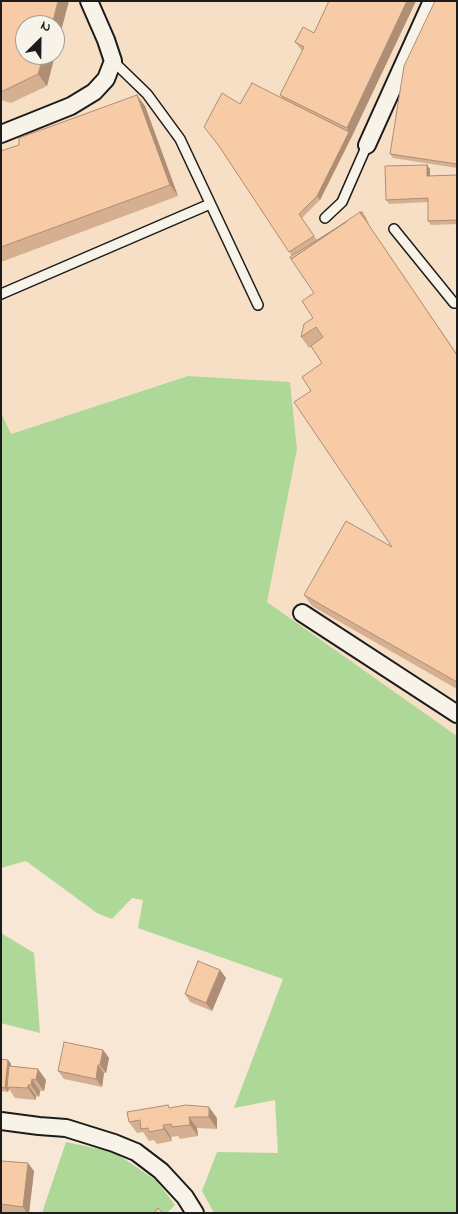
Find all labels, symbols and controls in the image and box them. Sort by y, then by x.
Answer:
north arrow [15,15,65,65]
text: N [37,15,54,38]

